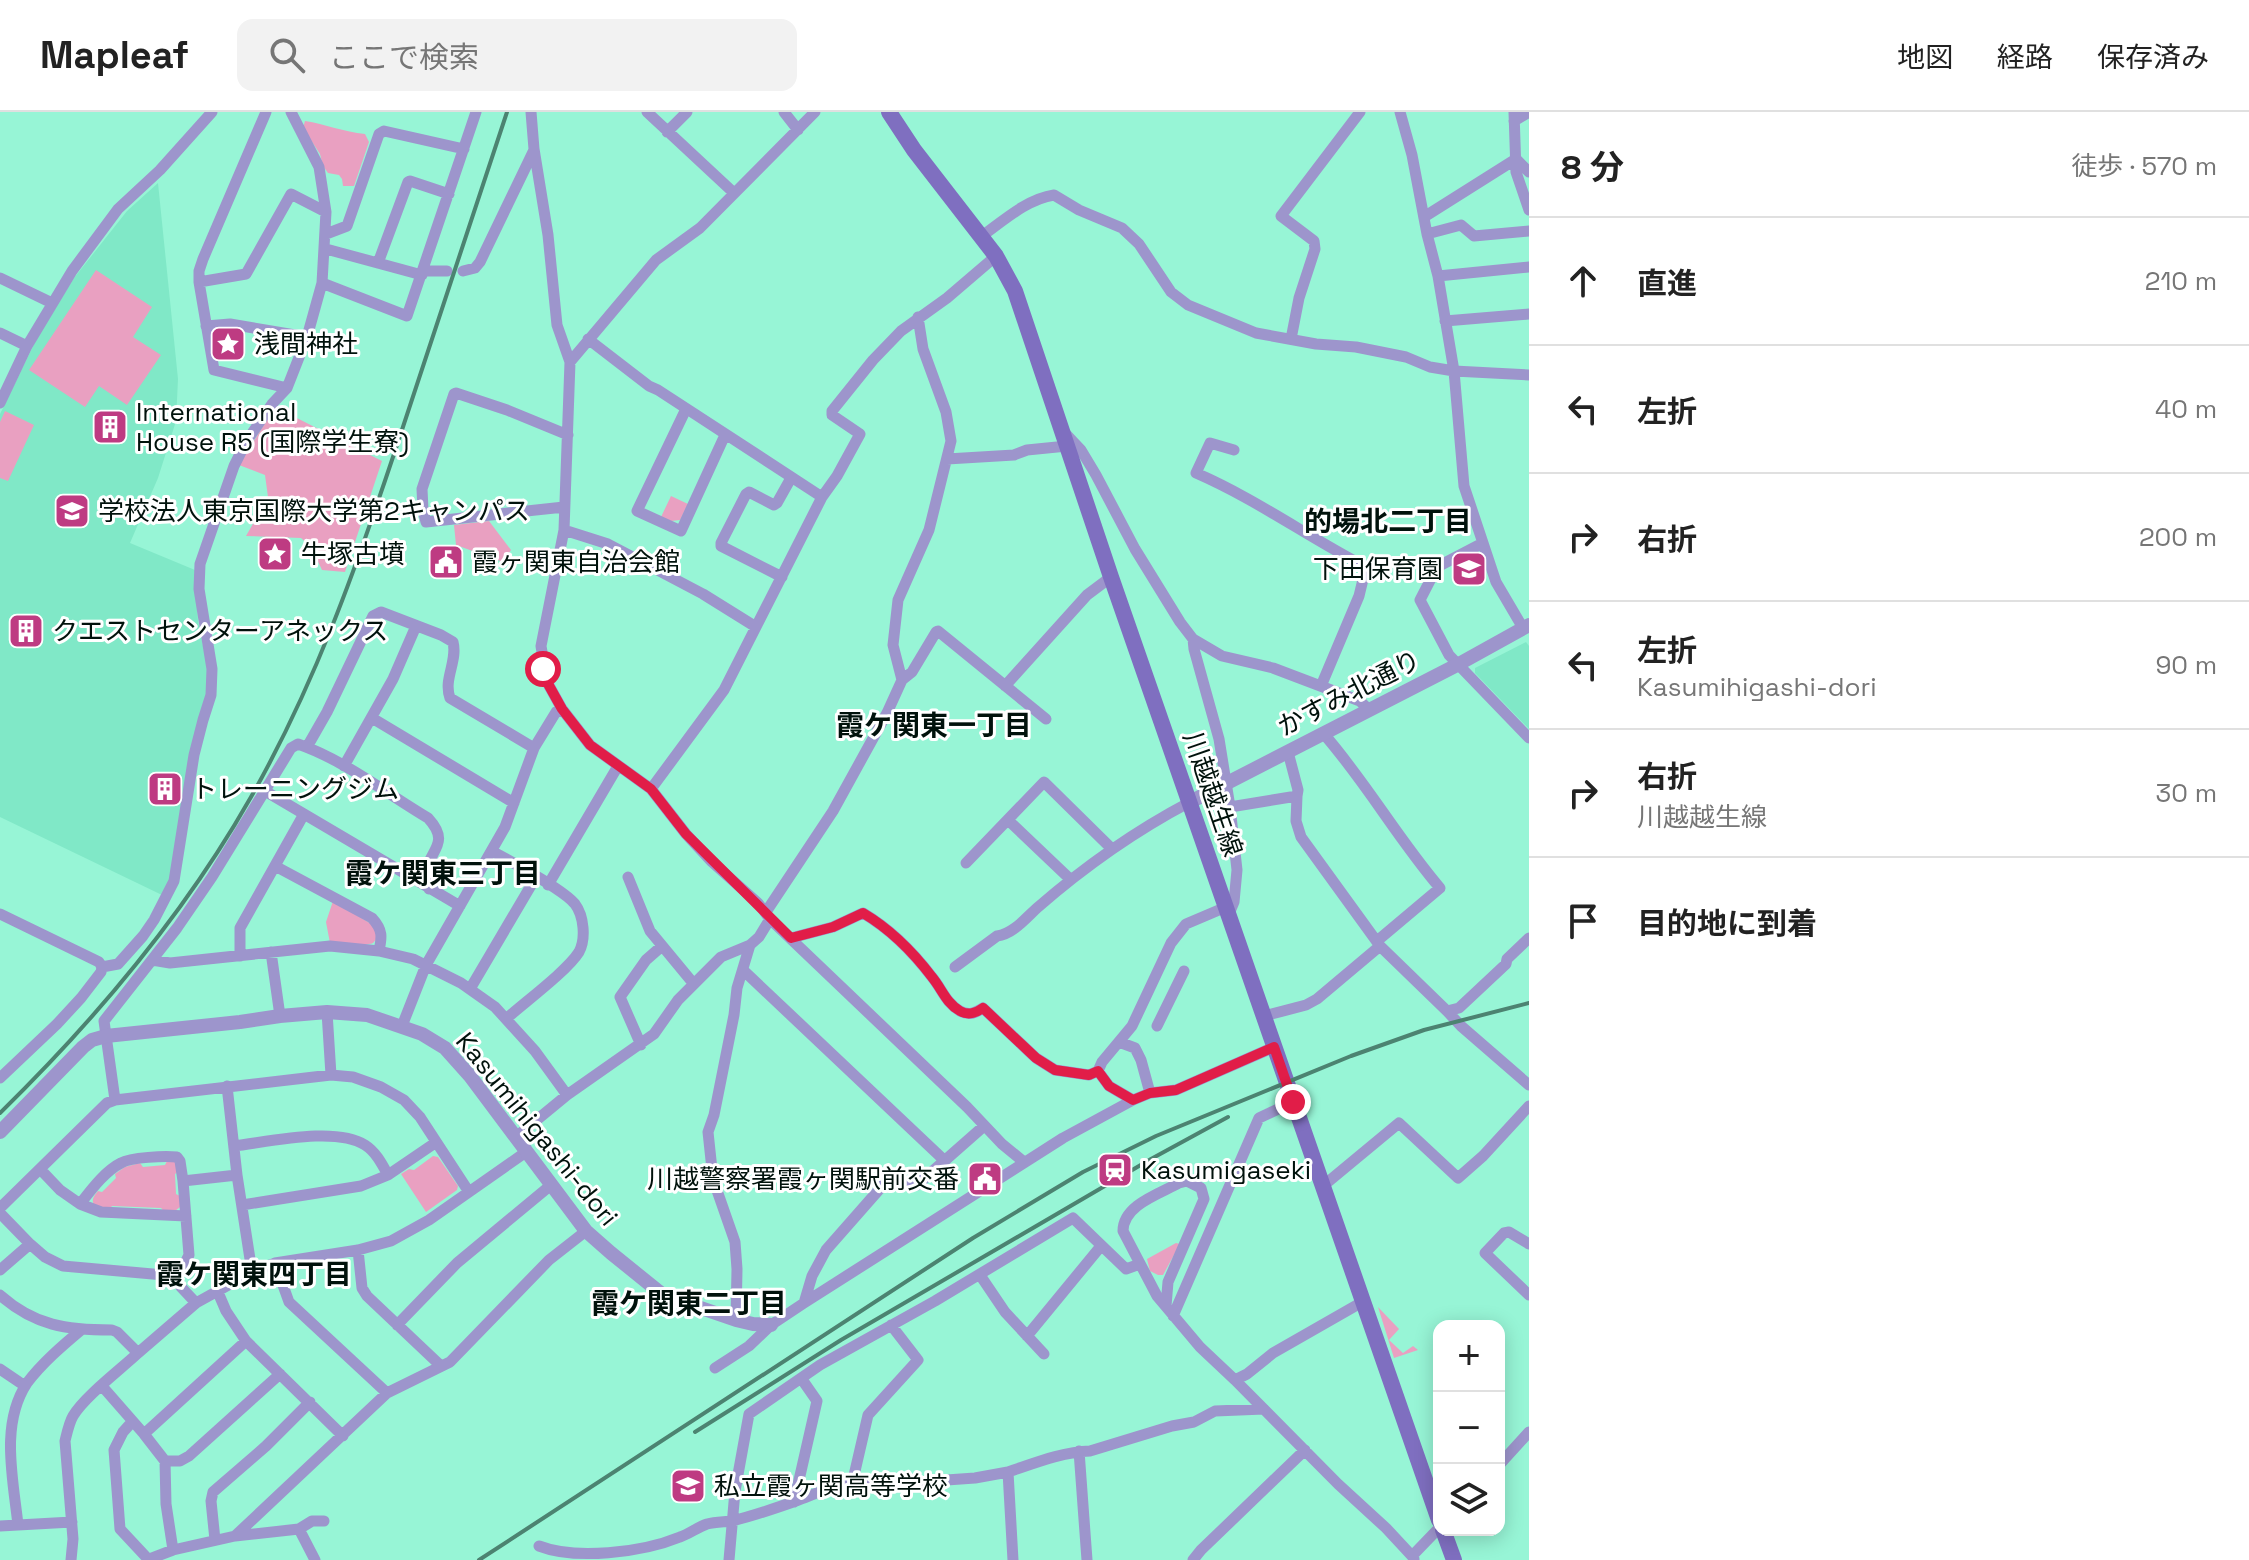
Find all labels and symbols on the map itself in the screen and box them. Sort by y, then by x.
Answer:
place icon: 浅間神社 [209,325,247,363]
place label: 浅間神社 [254,327,358,361]
place label: International House R5 (国際学生寮) [136,395,409,459]
building icon: International House R5 (国際学生寮) [91,408,129,446]
school or university icon: 学校法人東京国際大学第2キャンパス [53,492,91,530]
place label: 学校法人東京国際大学第2キャンパス [98,494,530,528]
district label: 的場北二丁目 [1304,503,1472,539]
place icon: 牛塚古墳 [256,535,294,573]
place label: 牛塚古墳 [301,537,405,571]
public building icon: 霞ヶ関東自治会館 [427,543,465,581]
place label: 霞ヶ関東自治会館 [472,545,680,579]
school or university icon: 下田保育園 [1450,550,1488,588]
place label: 下田保育園 [1313,552,1443,586]
building icon: クエストセンターアネックス [7,612,45,650]
place label: クエストセンターアネックス [52,614,388,648]
street label: かすみ北通り [1272,642,1426,744]
route start [525,651,561,687]
district label: 霞ケ関東一丁目 [836,707,1032,743]
street label: 川越越生線 [1176,727,1250,861]
building icon: トレーニングジム [146,770,184,808]
place label: トレーニングジム [191,772,399,806]
district label: 霞ケ関東三丁目 [345,855,541,891]
street label: Kasumihigashi-dori [448,1025,626,1233]
route end [1275,1084,1311,1120]
station icon: Kasumigaseki [1096,1151,1134,1189]
place label: Kasumigaseki [1141,1153,1311,1187]
public building icon: 川越警察署霞ヶ関駅前交番 [966,1160,1004,1198]
place label: 川越警察署霞ヶ関駅前交番 [647,1162,959,1196]
district label: 霞ケ関東四丁目 [156,1256,352,1292]
district label: 霞ケ関東二丁目 [591,1285,787,1321]
school or university icon: 私立霞ヶ関高等学校 [669,1467,707,1505]
place label: 私立霞ヶ関高等学校 [714,1469,948,1503]

